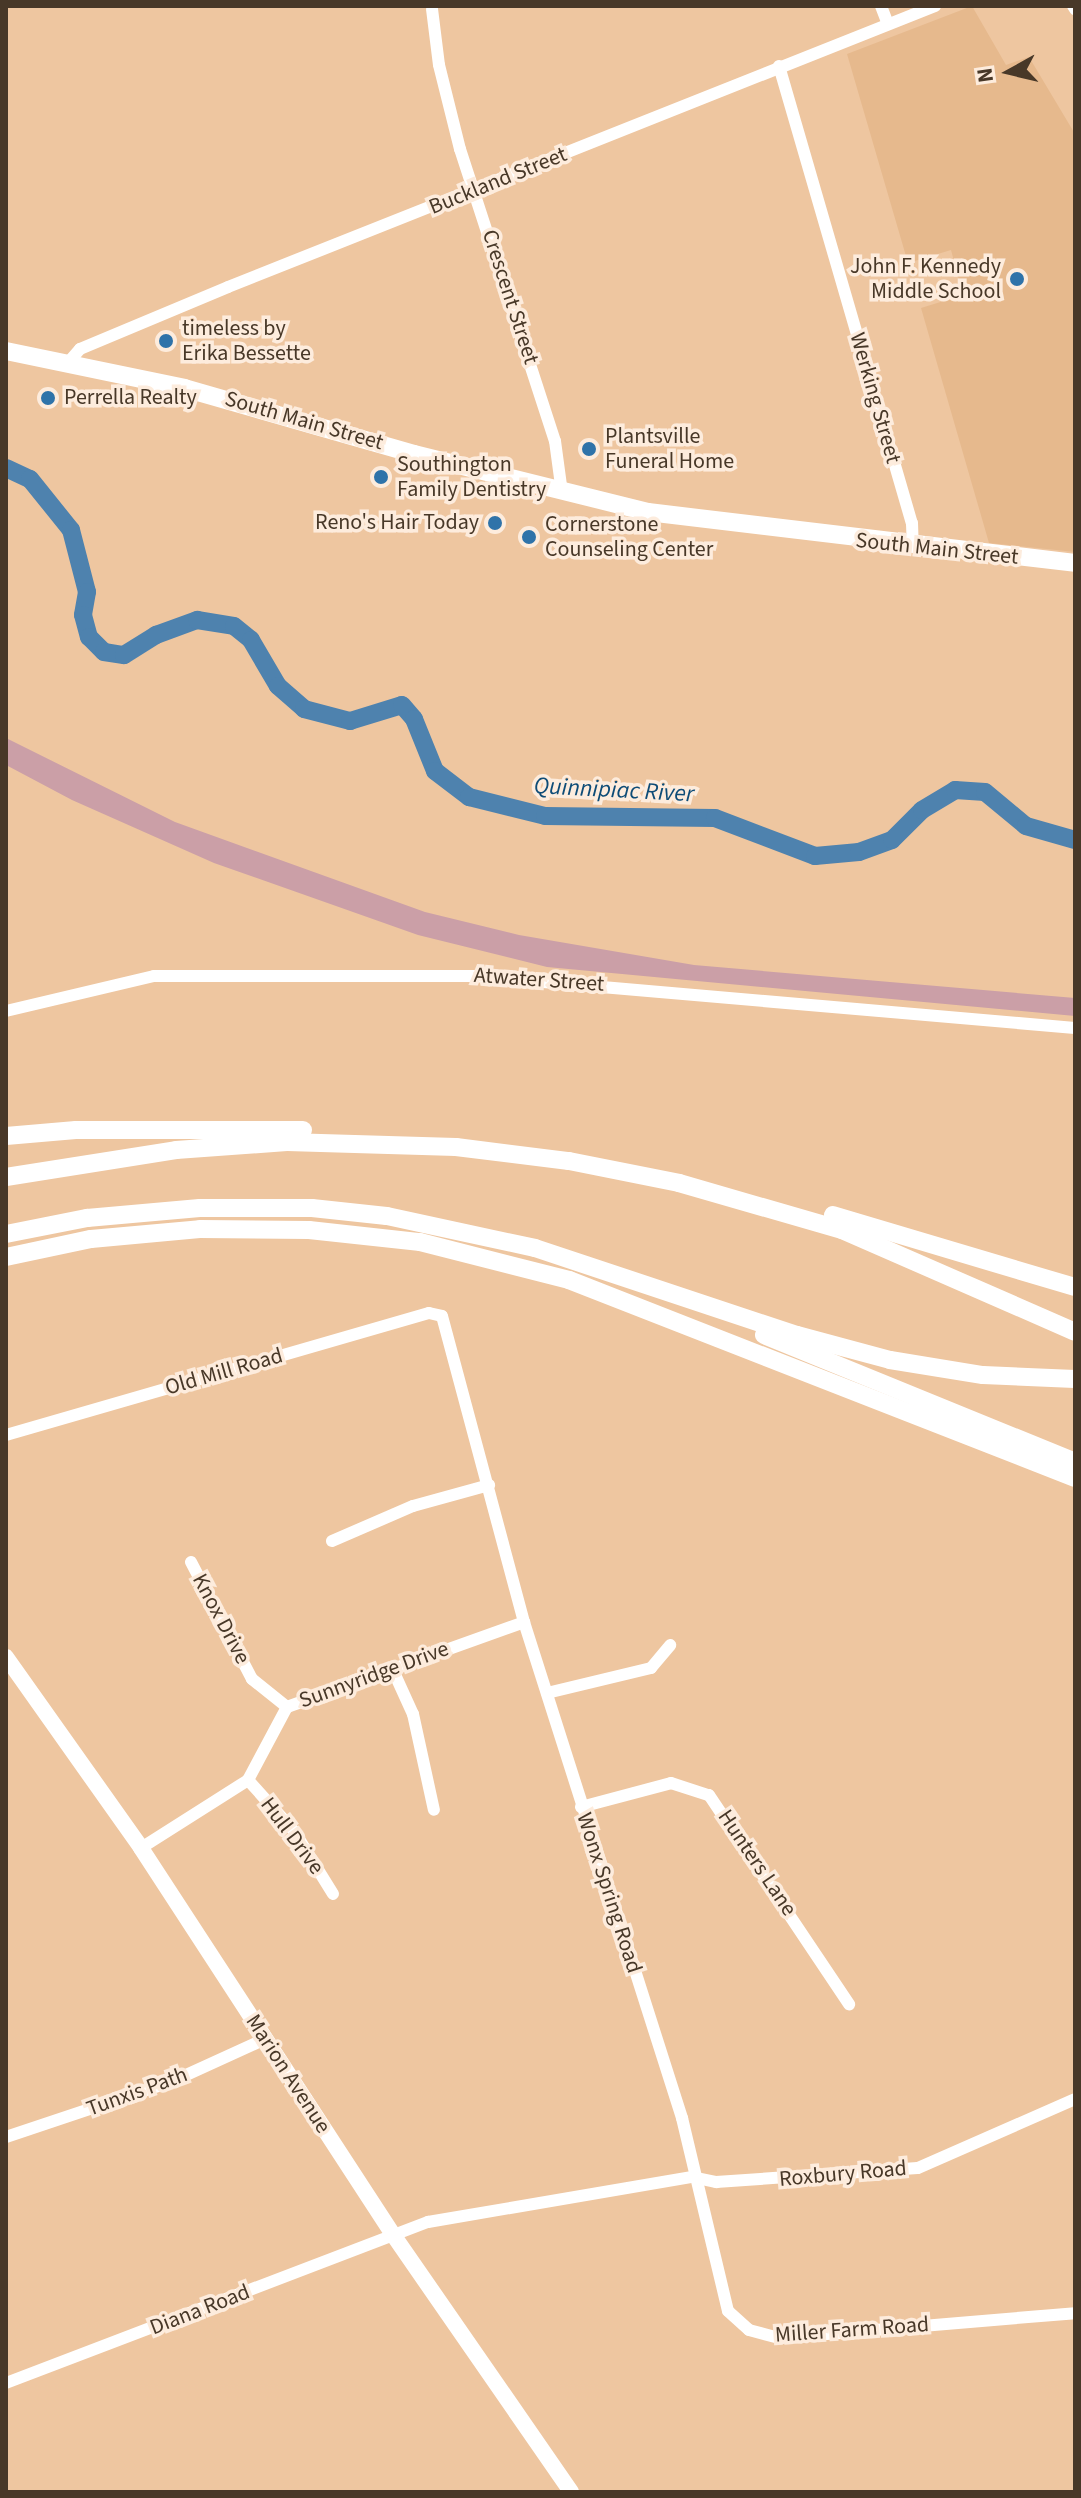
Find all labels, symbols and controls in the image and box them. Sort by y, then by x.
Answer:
north arrow [969,32,1049,112]
text: N [968,66,1002,85]
street label: Buckland Street [425,141,571,221]
street label: Crescent Street [476,227,544,367]
place label: John F. Kennedy Middle School [850,253,1001,304]
marker: John F. Kennedy Middle School [1008,270,1026,288]
place label: timeless by Erika Bessette [182,315,311,366]
street label: Werking Street [844,330,906,466]
marker: timeless by Erika Bessette [157,332,175,350]
place label: Perrella Realty [64,385,197,411]
street label: South Main Street [222,386,386,456]
marker: Perrella Realty [39,389,57,407]
place label: Plantsville Funeral Home [605,423,734,474]
marker: Plantsville Funeral Home [580,440,598,458]
place label: Southington Family Dentistry [397,451,546,502]
marker: Southington Family Dentistry [372,468,390,486]
place label: Reno's Hair Today [315,510,479,536]
place label: Cornerstone Counseling Center [545,511,713,562]
marker: Reno's Hair Today [486,514,504,532]
street label: South Main Street [854,527,1020,571]
marker: Cornerstone Counseling Center [520,528,538,546]
water label: Quinnipiac River [533,771,695,809]
street label: Atwater Street [473,962,605,998]
street label: Old Mill Road [162,1343,286,1401]
street label: Knox Drive [186,1569,256,1669]
street label: Sunnyridge Drive [296,1636,452,1714]
street label: Hull Drive [254,1792,330,1880]
street label: Hunters Lane [712,1805,802,1921]
street label: Wonx Spring Road [571,1809,647,1977]
street label: Marion Avenue [240,2010,336,2138]
street label: Tunxis Path [83,2062,191,2122]
street label: Roxbury Road [778,2155,908,2193]
street label: Diana Road [146,2279,254,2341]
street label: Miller Farm Road [774,2311,930,2349]

